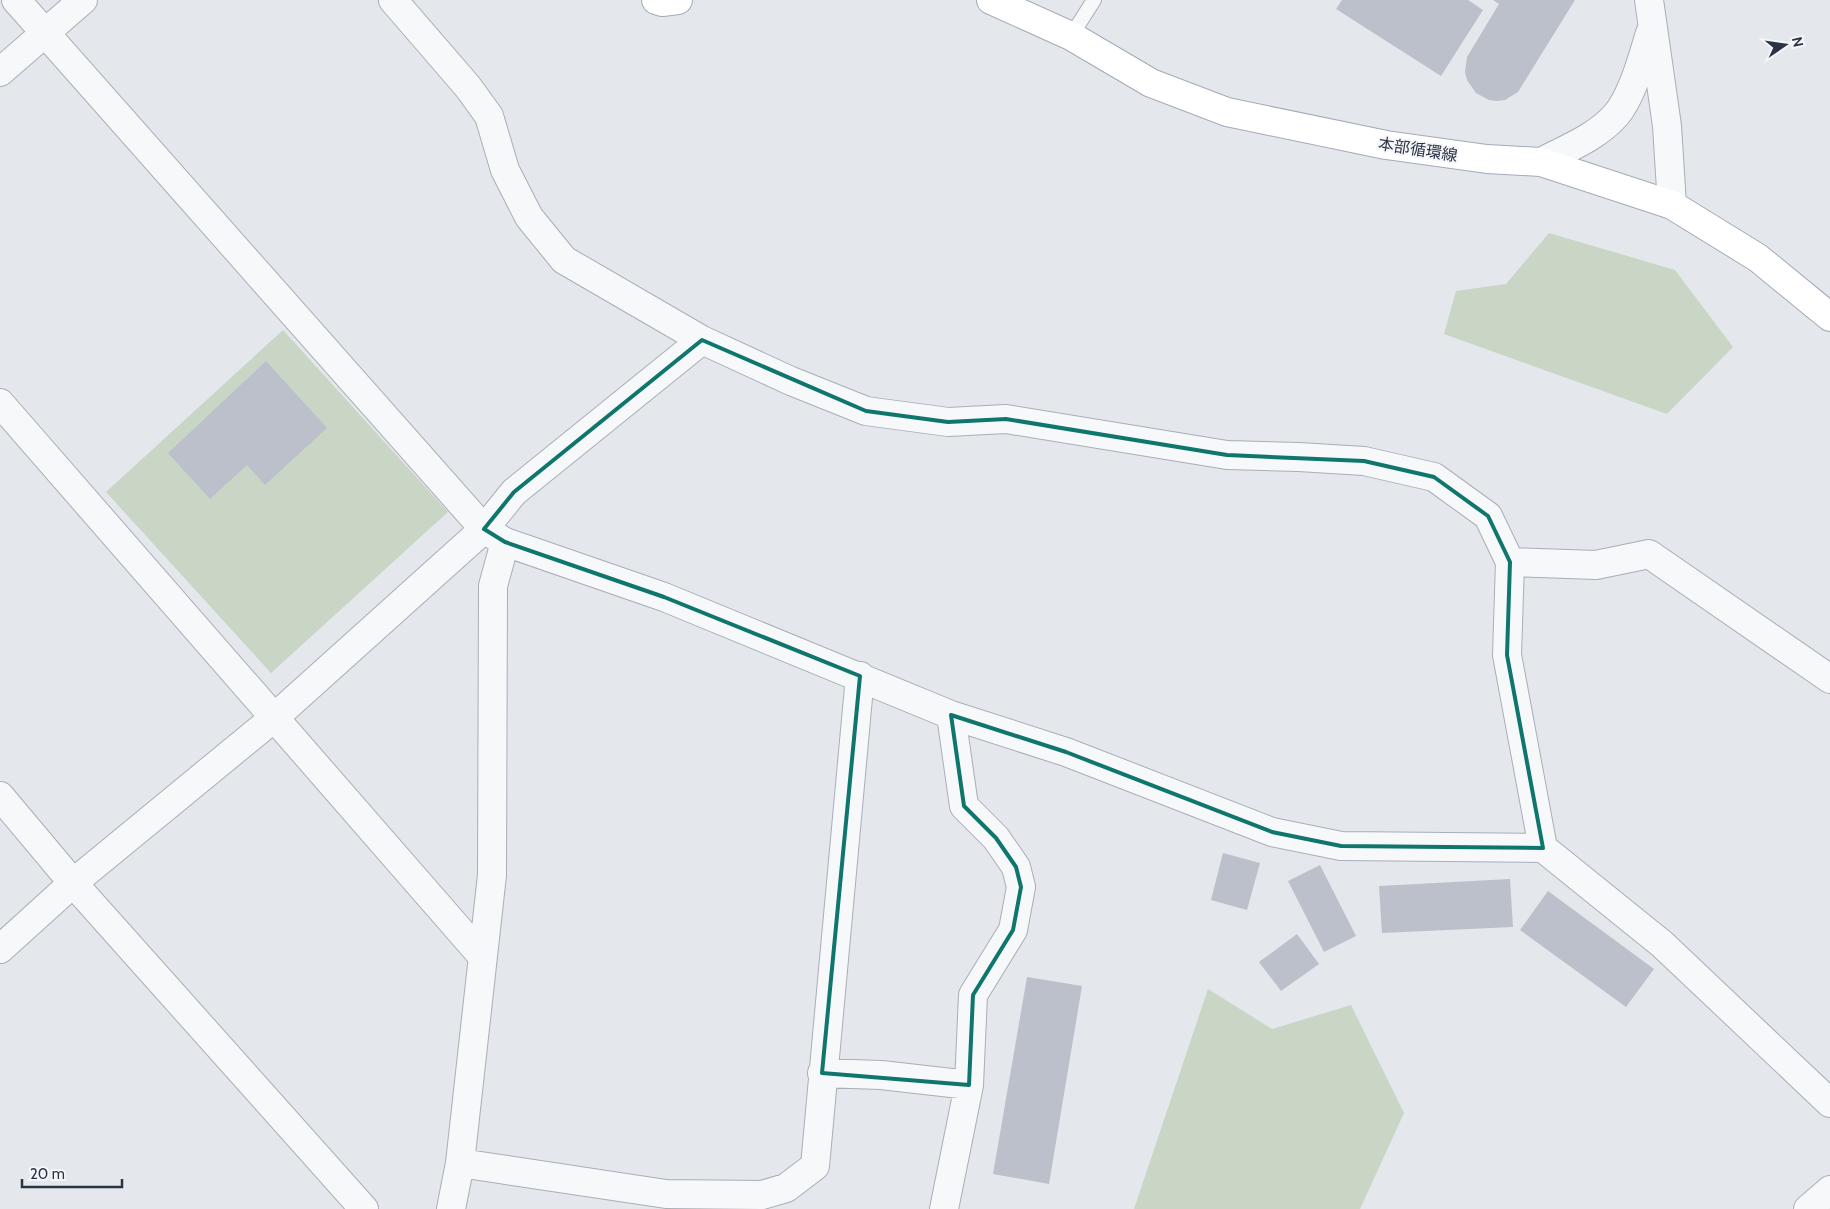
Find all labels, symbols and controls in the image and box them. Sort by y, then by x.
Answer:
north arrow [1760,20,1810,70]
text: N [1788,35,1808,49]
street label: 本部循環線 [1377,134,1459,165]
scale bar [22,1156,122,1188]
text: 20 m [30,1165,65,1183]

